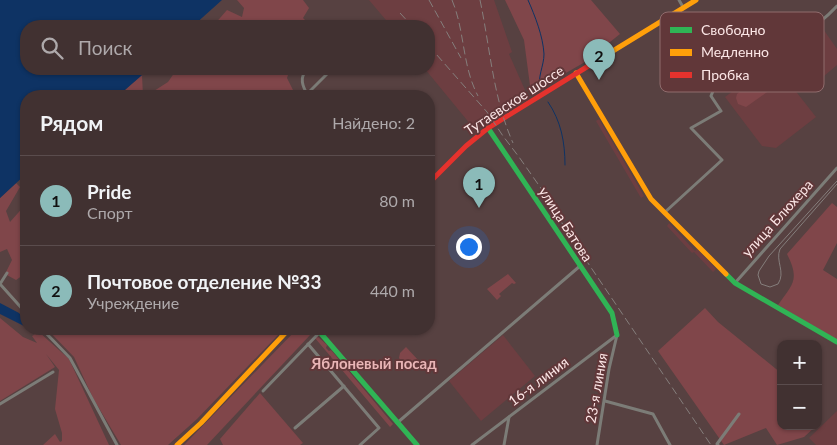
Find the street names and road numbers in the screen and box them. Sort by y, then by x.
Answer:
street label: Тутаевское шоссе [461,62,567,138]
street label: улица Блюхера [738,176,816,260]
street label: улица Батова [535,183,597,265]
street label: 23-я линия [581,352,611,424]
street label: 16-я линия [505,353,571,409]

